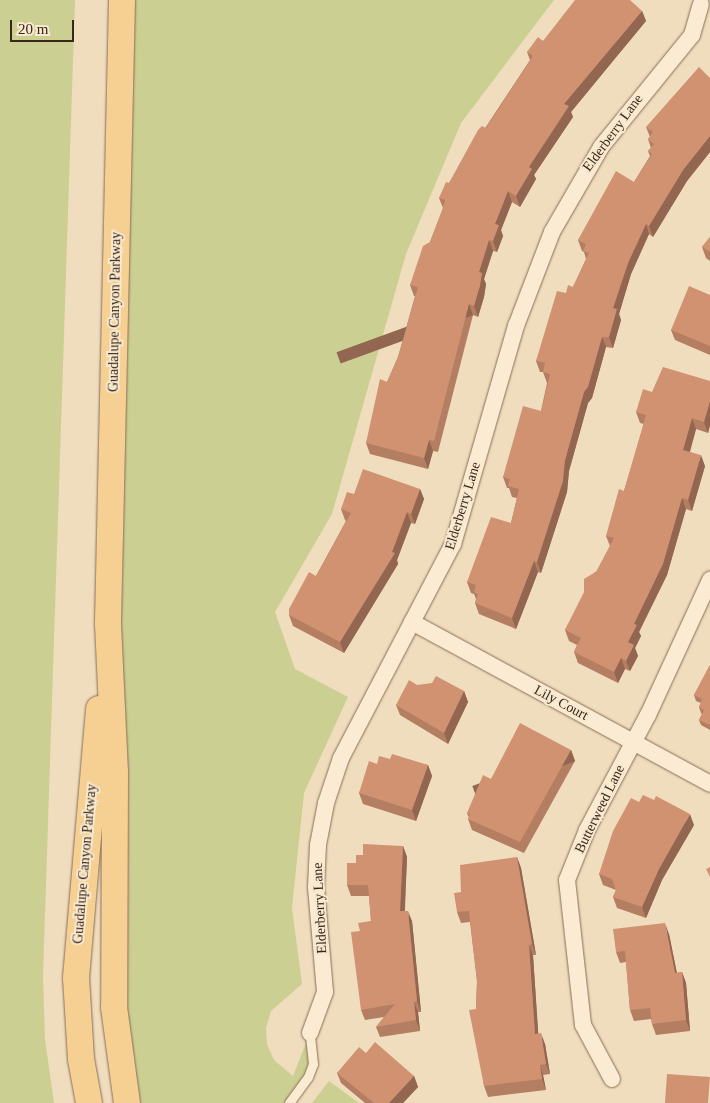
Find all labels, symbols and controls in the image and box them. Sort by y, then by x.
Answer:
scale bar [12,10,76,42]
text: 20 m [18,21,48,37]
street label: Elderberry Lane [579,91,647,175]
street label: Guadalupe Canyon Parkway [105,232,125,392]
street label: Elderberry Lane [442,460,484,552]
street label: Lily Court [531,682,591,724]
street label: Butterweed Lane [571,762,629,856]
street label: Guadalupe Canyon Parkway [70,783,100,945]
street label: Elderberry Lane [309,862,331,954]

